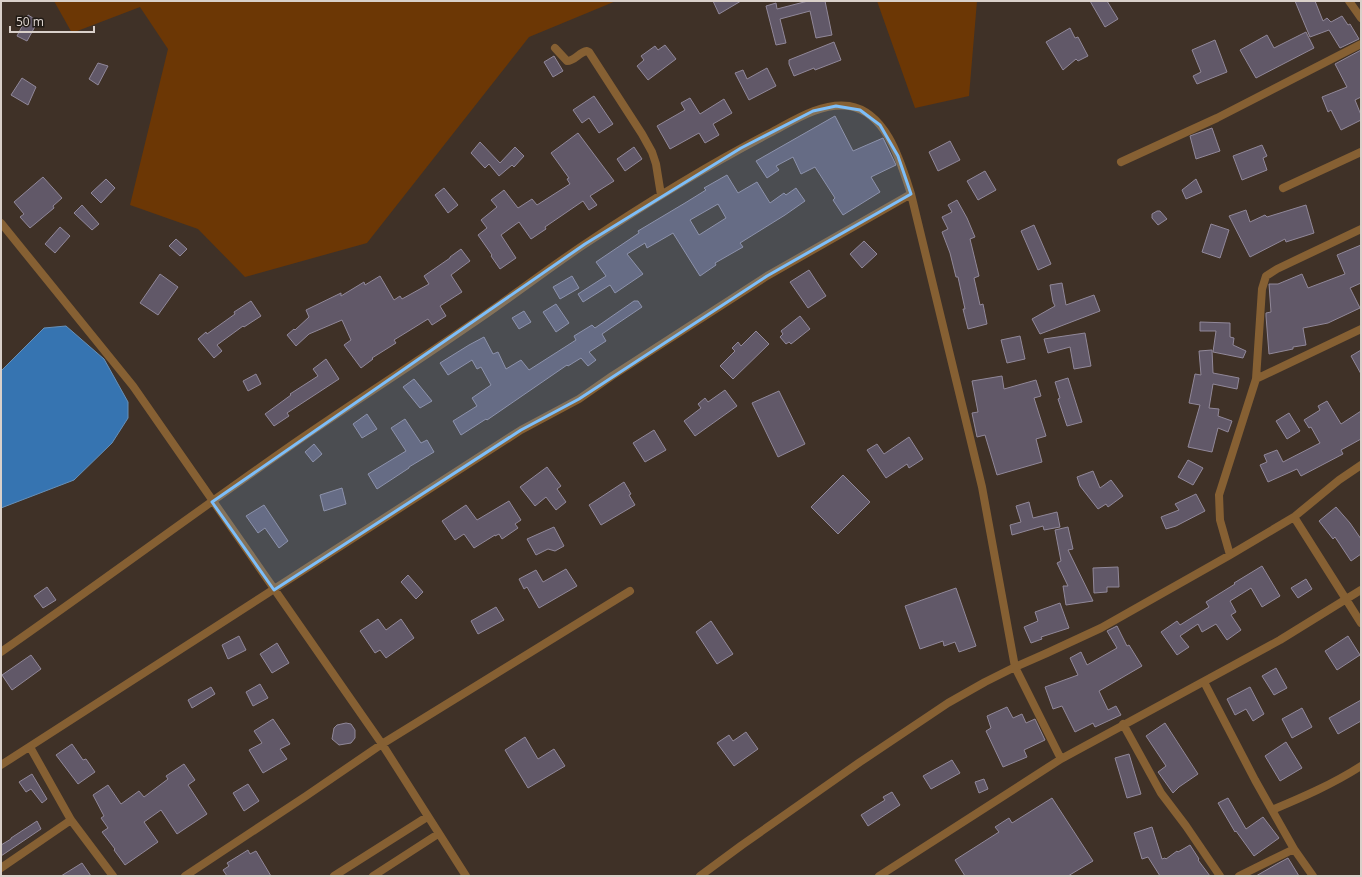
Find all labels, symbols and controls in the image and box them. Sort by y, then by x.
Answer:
scale bar [10,8,94,34]
text: 50 m [16,13,44,30]

